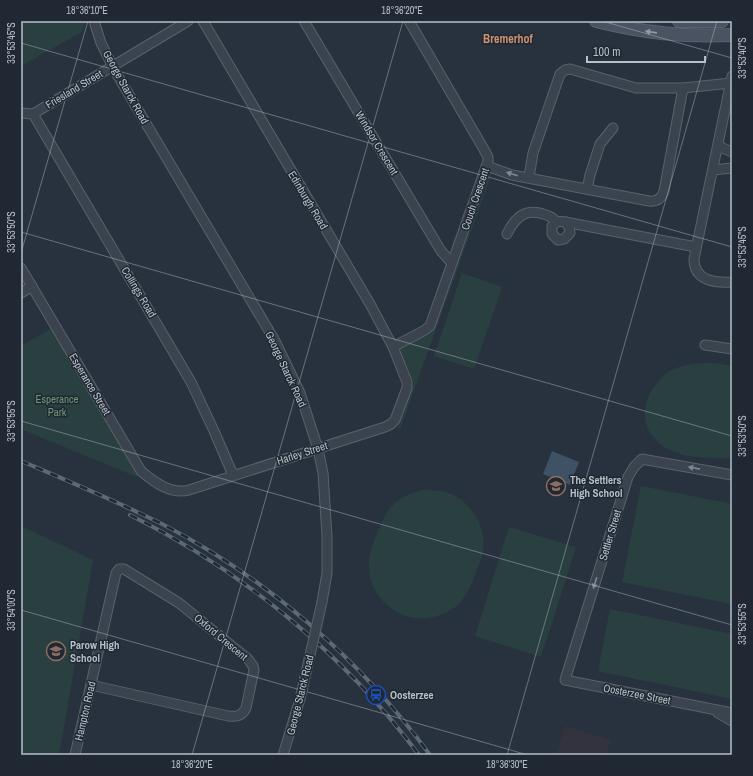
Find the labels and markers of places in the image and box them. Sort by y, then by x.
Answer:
place label: The Settlers High School [570,473,623,500]
school or university icon: The Settlers High School [545,475,567,497]
place label: Parow High School [70,638,120,665]
school or university icon: Parow High School [45,640,67,662]
station icon: Oosterzee [365,684,387,706]
place label: Oosterzee [390,688,434,702]

